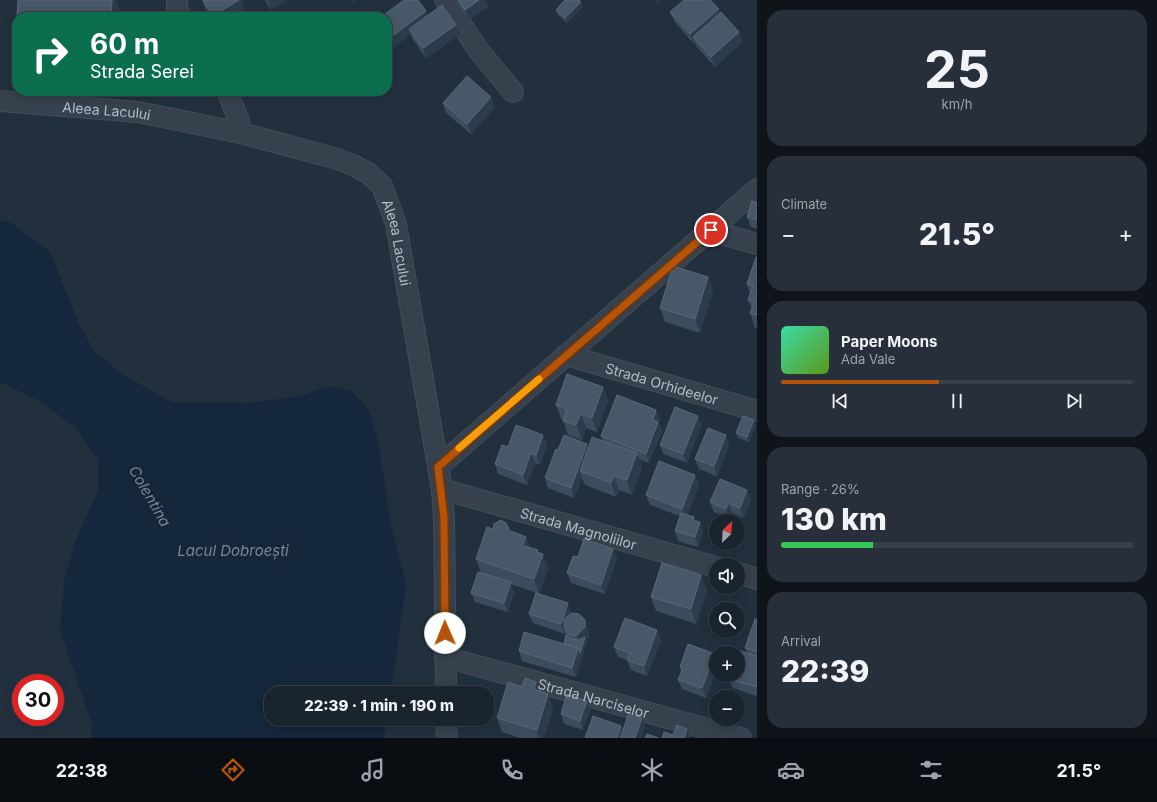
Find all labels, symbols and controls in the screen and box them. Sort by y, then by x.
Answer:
text: 60 m [90,27,159,61]
icon: right [24,28,76,80]
text: 25 [924,38,990,101]
text: Strada Serei [90,61,194,82]
text: km/h [942,96,972,112]
street label: Aleea Lacului [62,98,152,123]
text: Climate [781,196,827,212]
street label: Aleea Lacului [379,197,415,287]
pin [694,213,728,247]
text: 21.5° [919,216,995,252]
icon: arrive [700,219,722,241]
text: − [781,221,796,247]
text: + [1118,221,1133,247]
text: Paper Moons [841,332,937,351]
text: Ada Vale [841,351,895,367]
street label: Strada Orhideelor [603,359,720,408]
icon: previous [829,390,851,412]
icon: pause [946,390,968,412]
icon: next [1063,390,1085,412]
water label: Colentina [125,462,175,530]
text: Range · 26% [781,481,860,497]
text: 130 km [781,501,887,537]
street label: Strada Magnoliilor [518,503,639,553]
north arrow [709,514,745,550]
map controls [709,514,745,726]
water label: Lacul Dobroești [177,541,289,560]
button: sound [709,558,745,594]
button: search [709,602,745,638]
position arrow [424,612,466,654]
text: Arrival [781,633,821,649]
button: + [709,646,745,682]
text: 22:39 [781,653,869,689]
speed limit sign: 30 [12,674,64,726]
street label: Strada Narciselor [536,674,651,721]
button: − [709,690,745,726]
text: 22:39 · 1 min · 190 m [304,696,454,715]
icon: directions [219,756,247,784]
icon: music [359,756,387,784]
icon: phone [498,756,526,784]
icon: climate [638,756,666,784]
icon: car [777,756,805,784]
icon: filters [917,756,945,784]
text: 22:38 [56,760,108,781]
text: 21.5° [1057,760,1101,781]

